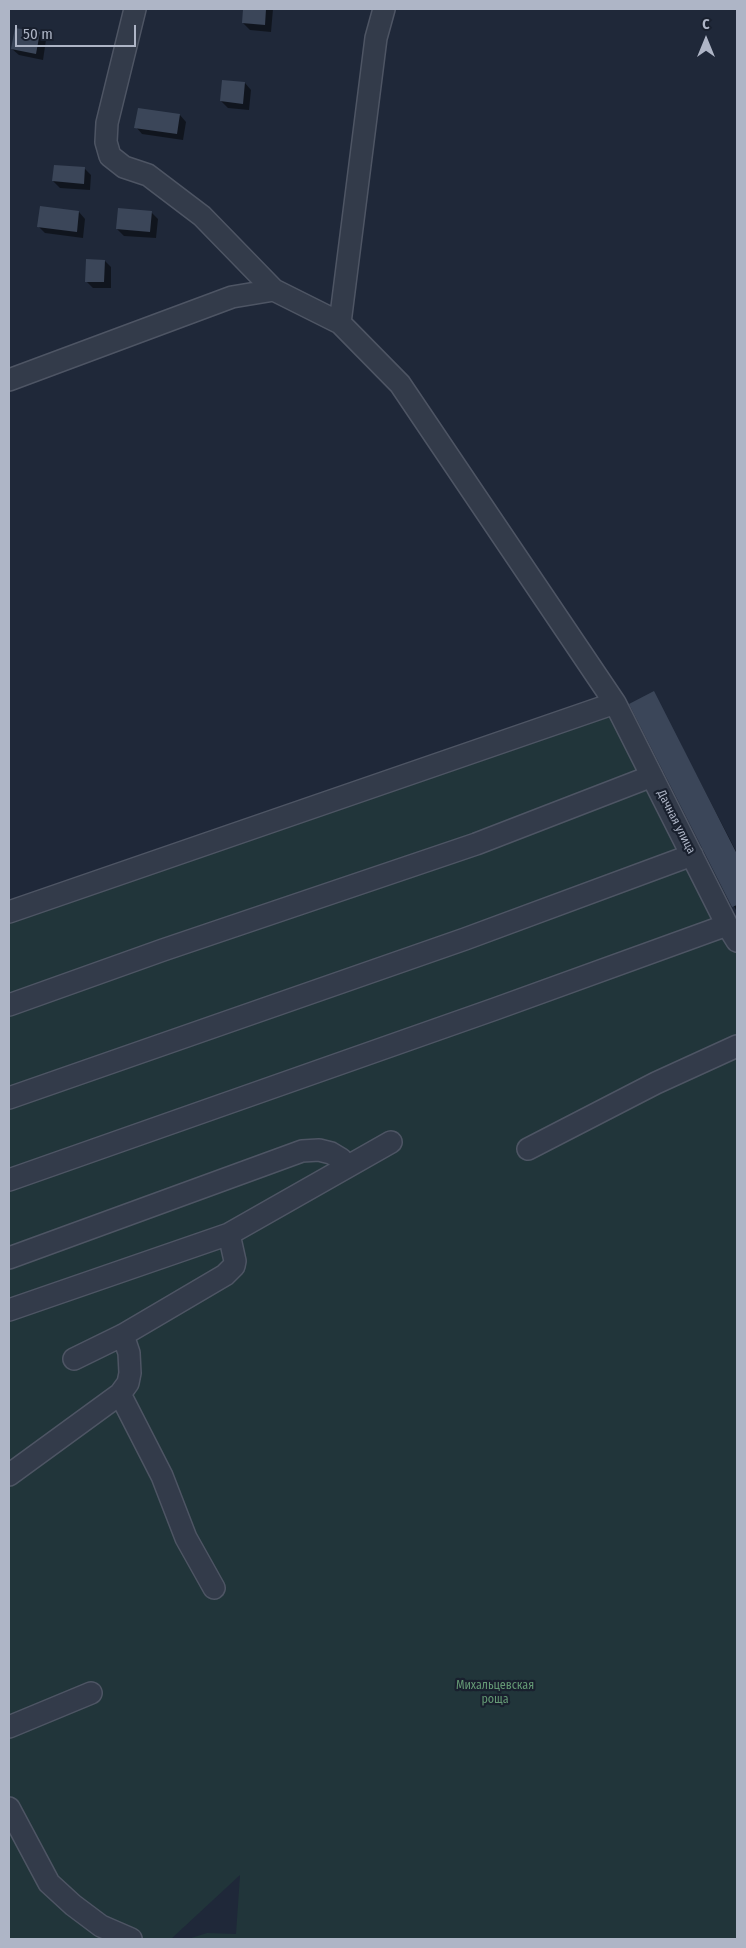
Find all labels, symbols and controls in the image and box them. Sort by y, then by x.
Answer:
scale bar [18,15,139,47]
north arrow [681,15,731,65]
text: С [702,16,710,33]
text: 50 m [23,25,53,43]
street label: Дачная улица [654,788,698,856]
park label: Михальцевская роща [456,1679,534,1707]

